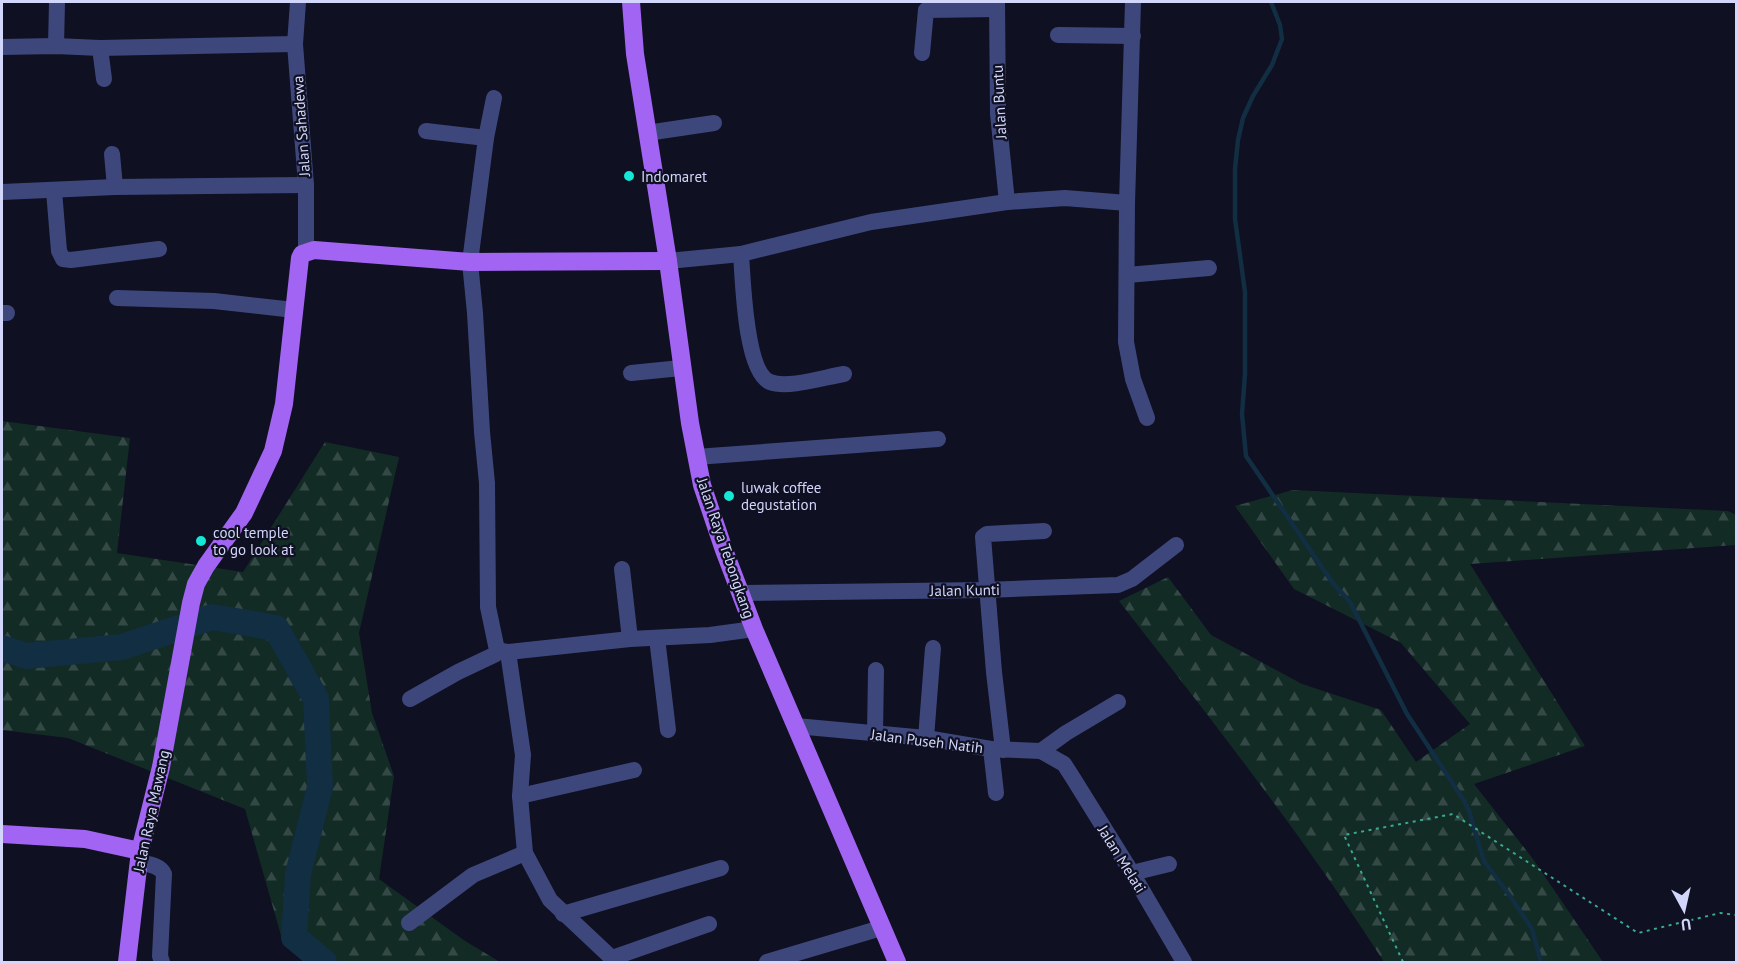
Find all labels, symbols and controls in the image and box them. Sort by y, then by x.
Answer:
street label: Jalan Buntu [988,65,1010,140]
street label: Jalan Sahadewa [288,75,314,178]
place label: Indomaret [641,167,707,186]
marker: Indomaret [622,169,636,183]
street label: Jalan Raya Tebongkang [693,474,759,621]
place label: luwak coffee degustation [741,478,821,514]
marker: luwak coffee degustation [722,489,736,503]
place label: cool temple to go look at [213,523,294,559]
marker: cool temple to go look at [194,534,208,548]
street label: Jalan Kunti [929,580,1000,600]
street label: Jalan Puseh Natih [869,725,984,757]
street label: Jalan Raya Mawang [129,748,173,875]
street label: Jalan Melati [1093,821,1150,896]
north arrow [1654,880,1714,940]
text: U [1680,914,1692,935]

